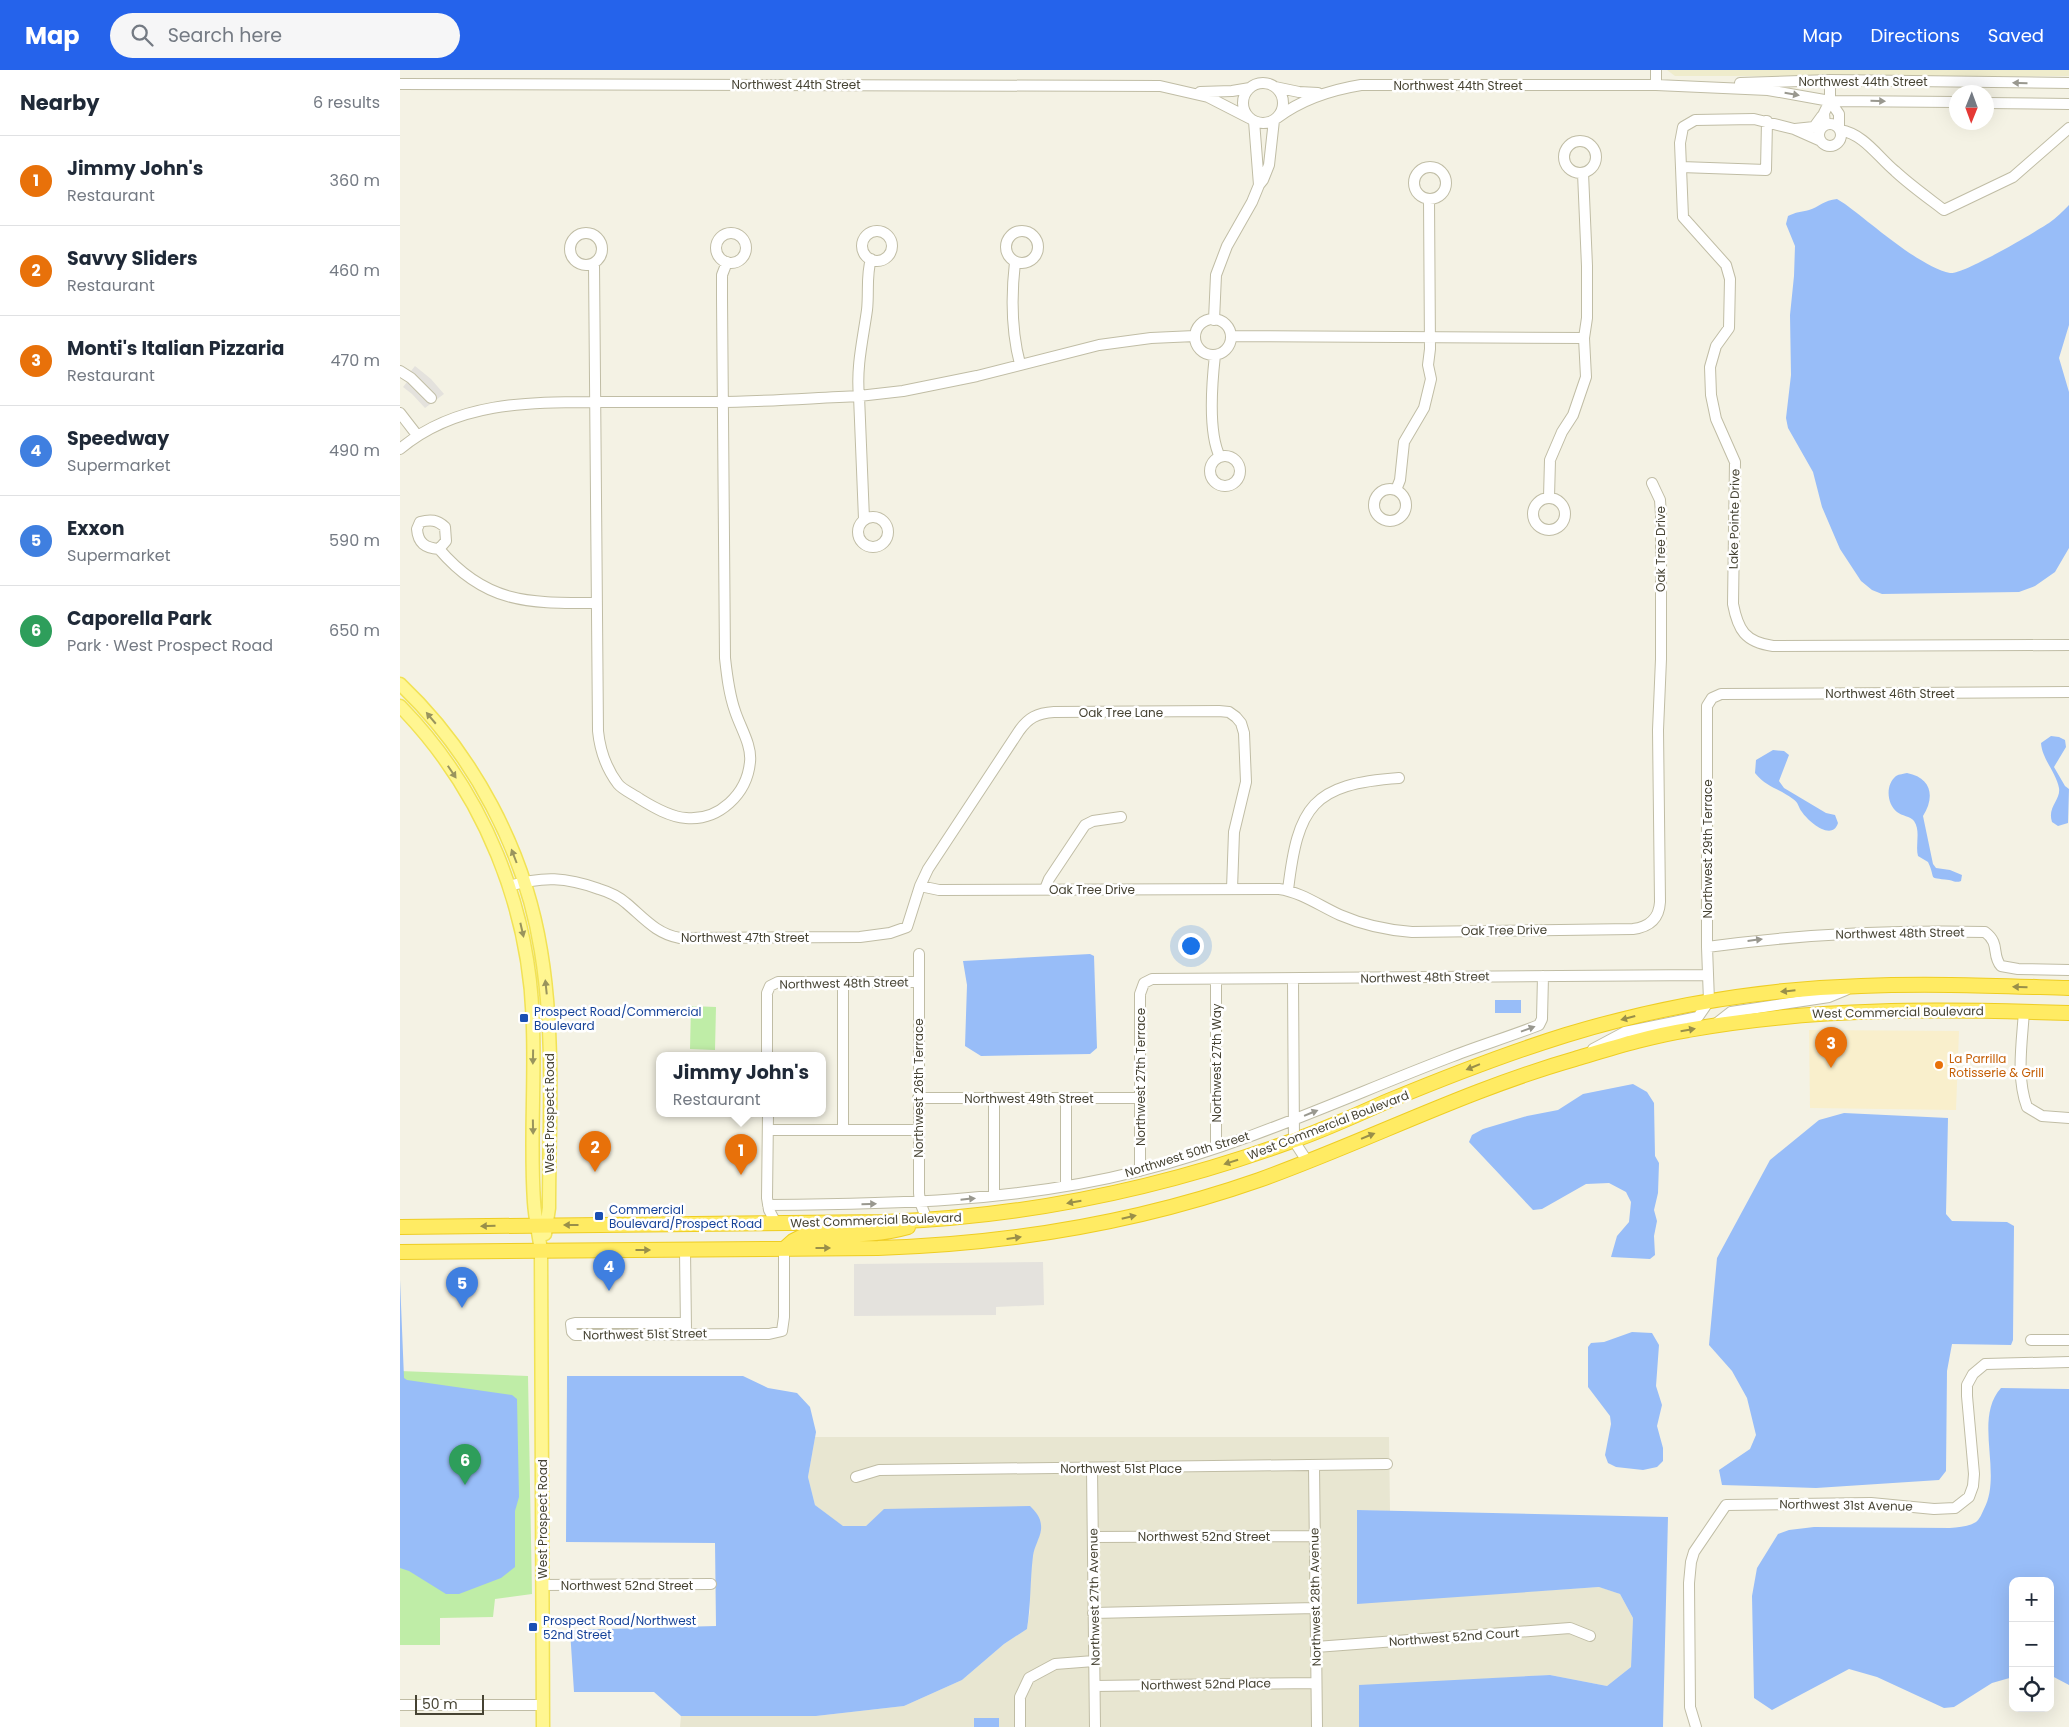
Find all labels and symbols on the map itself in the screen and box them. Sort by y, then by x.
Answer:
street label: Northwest 44th Street [1798,73,1928,90]
street label: Northwest 44th Street [731,76,861,93]
street label: Northwest 44th Street [1393,77,1523,94]
one-way arrow [2012,79,2028,87]
north arrow [1949,85,1994,130]
one-way arrow [1784,91,1800,99]
one-way arrow [1871,98,1887,106]
street label: Lake Pointe Drive [1725,469,1743,569]
street label: Oak Tree Drive [1652,506,1669,592]
street label: Northwest 46th Street [1825,685,1955,702]
street label: Oak Tree Lane [1079,704,1163,721]
one-way arrow [426,711,437,724]
one-way arrow [447,765,457,778]
street label: Northwest 29th Terrace [1699,779,1716,919]
one-way arrow [510,849,517,864]
street label: Oak Tree Drive [1049,881,1135,898]
street label: Oak Tree Drive [1461,921,1547,939]
one-way arrow [518,923,526,938]
street label: Northwest 48th Street [1835,923,1965,943]
street label: Northwest 47th Street [681,929,809,946]
your location [1178,933,1204,959]
one-way arrow [1748,936,1764,944]
street label: Northwest 48th Street [1360,967,1490,987]
street label: Northwest 48th Street [779,973,909,993]
one-way arrow [541,979,549,995]
one-way arrow [2012,982,2028,990]
one-way arrow [1780,988,1796,996]
street label: West Commercial Boulevard [1812,1002,1984,1022]
place label: Prospect Road/Commercial Boulevard [534,1003,702,1034]
street label: Northwest 27th Way [1208,1003,1225,1123]
street label: Northwest 27th Terrace [1132,1008,1149,1146]
marker: Prospect Road/Commercial Boulevard [518,1012,530,1024]
one-way arrow [1620,1015,1635,1023]
street label: Northwest 26th Terrace [910,1018,927,1158]
one-way arrow [1521,1025,1536,1033]
one-way arrow [1680,1026,1695,1034]
pin: 3 [1815,1027,1847,1068]
one-way arrow [529,1049,537,1065]
place label: La Parrilla Rotisserie & Grill [1949,1050,2044,1081]
street label: West Prospect Road [541,1053,558,1173]
marker: La Parrilla Rotisserie & Grill [1933,1059,1945,1071]
one-way arrow [1466,1064,1480,1072]
street label: West Commercial Boulevard [1245,1086,1411,1164]
street label: Northwest 49th Street [964,1090,1094,1107]
one-way arrow [1304,1109,1319,1117]
one-way arrow [529,1119,537,1135]
street label: Northwest 50th Street [1123,1127,1251,1181]
pin: 2 [579,1131,611,1172]
one-way arrow [1361,1132,1375,1140]
pin: 1 [725,1134,757,1175]
one-way arrow [1223,1158,1238,1166]
one-way arrow [961,1195,977,1203]
one-way arrow [1065,1199,1081,1207]
one-way arrow [861,1200,877,1208]
place label: Commercial Boulevard/Prospect Road [609,1201,762,1232]
street label: West Commercial Boulevard [790,1209,962,1231]
marker: Commercial Boulevard/Prospect Road [593,1210,605,1222]
one-way arrow [1121,1213,1136,1221]
one-way arrow [562,1221,578,1229]
one-way arrow [480,1222,496,1230]
one-way arrow [1006,1233,1022,1241]
one-way arrow [815,1244,831,1252]
one-way arrow [635,1246,651,1254]
pin: 4 [593,1250,625,1291]
pin: 5 [446,1267,478,1308]
street label: Northwest 51st Street [583,1324,707,1344]
pin: 6 [449,1444,481,1485]
street label: West Prospect Road [534,1459,551,1579]
street label: Northwest 51st Place [1060,1460,1182,1477]
street label: Northwest 31st Avenue [1779,1495,1913,1515]
street label: Northwest 27th Avenue [1084,1528,1104,1666]
street label: Northwest 52nd Street [1138,1528,1270,1545]
street label: Northwest 28th Avenue [1305,1528,1325,1666]
street label: Northwest 52nd Street [561,1577,693,1594]
place label: Prospect Road/Northwest 52nd Street [543,1612,696,1643]
marker: Prospect Road/Northwest 52nd Street [527,1621,539,1633]
street label: Northwest 52nd Court [1388,1624,1520,1650]
street label: Northwest 52nd Place [1141,1674,1271,1694]
scale bar [415,1692,484,1715]

